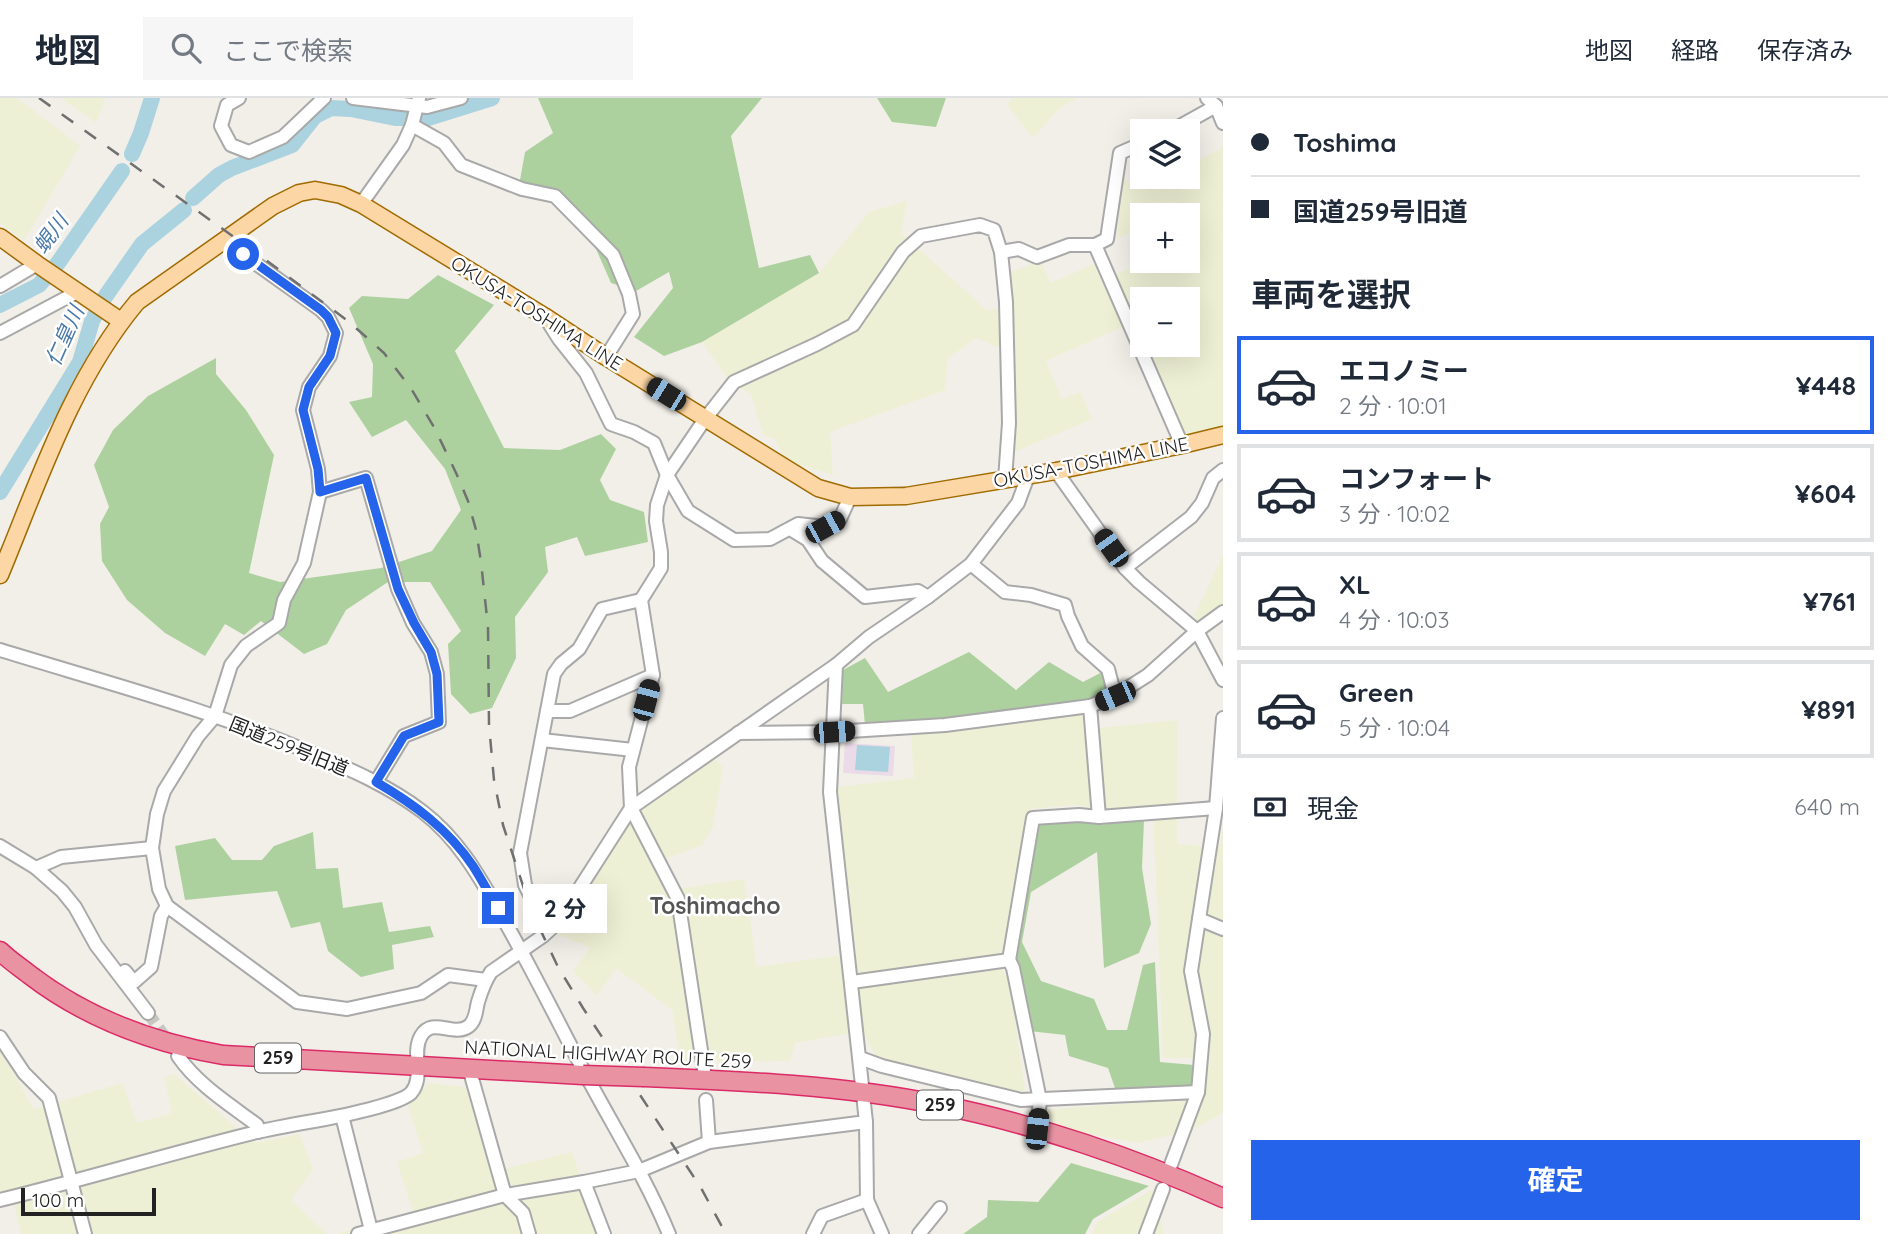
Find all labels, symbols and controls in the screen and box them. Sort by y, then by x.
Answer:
search box [143,17,633,80]
text: 地図 [35,29,101,70]
icon: search [167,29,205,67]
text: ここで検索 [223,34,353,67]
text: 地図 [1585,35,1633,65]
text: 経路 [1671,35,1719,65]
text: 保存済み [1757,35,1853,65]
map controls [1130,119,1200,357]
button: layers [1130,119,1200,189]
text: Toshima [1293,126,1397,159]
text: 国道259号旧道 [1293,195,1468,228]
button: + [1130,203,1200,273]
water label: 蜆川 [27,207,74,258]
route start [227,238,259,270]
street label: OKUSA-TOSHIMA LINE [447,250,627,376]
text: 車両を選択 [1251,274,1411,314]
button: − [1130,287,1200,357]
water label: 仁皇川 [39,300,90,370]
icon: car [1255,354,1318,417]
text: エコノミー [1339,354,1469,387]
text: ¥448 [1796,369,1856,402]
car [643,374,690,414]
text: 2 分 · 10:01 [1339,391,1447,420]
street label: OKUSA-TOSHIMA LINE [991,431,1191,493]
icon: car [1255,462,1318,525]
text: コンフォート [1339,462,1494,495]
text: ¥604 [1795,477,1856,510]
text: 3 分 · 10:02 [1339,499,1450,528]
car [802,508,849,546]
car [1091,525,1132,571]
text: XL [1339,568,1371,601]
icon: car [1255,570,1318,633]
text: ¥761 [1803,585,1856,618]
text: 4 分 · 10:03 [1339,605,1450,634]
text: Green [1339,676,1414,709]
car [631,677,662,723]
car [1092,678,1139,714]
icon: car [1255,678,1318,741]
text: ¥891 [1801,693,1856,726]
street label: 国道259号旧道 [226,711,352,781]
text: 5 分 · 10:04 [1339,713,1450,742]
car [813,720,856,744]
icon: cash [1251,788,1289,826]
text: 現金 [1307,792,1359,825]
text: 640 m [1794,792,1860,821]
callout: 2 分 [522,884,606,932]
district label: Toshimacho [649,891,781,920]
route end [482,892,514,924]
text: 2 分 [544,894,586,923]
street label: NATIONAL HIGHWAY ROUTE 259 [464,1034,752,1074]
road number: 259 [255,1043,301,1072]
road number: 259 [917,1090,963,1120]
car [1025,1107,1050,1151]
button: 確定 [1251,1140,1860,1220]
scale bar [21,1185,156,1217]
text: 100 m [32,1188,84,1212]

